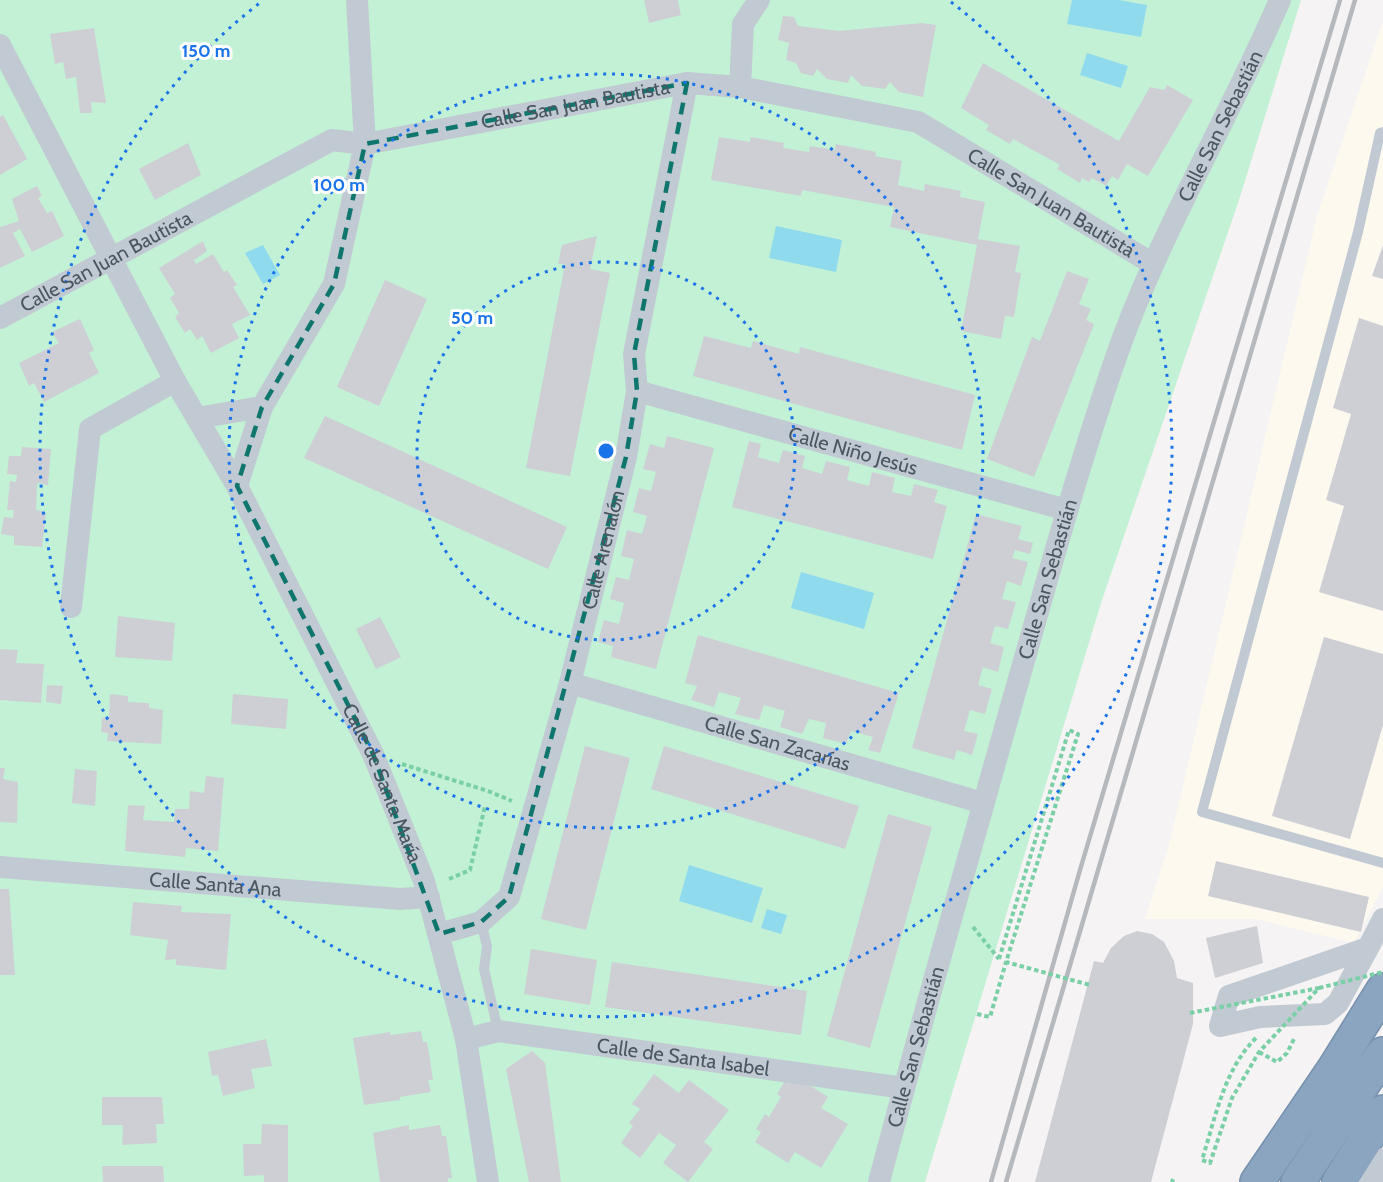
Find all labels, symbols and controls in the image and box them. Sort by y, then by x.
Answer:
text: 150 m [182,40,230,62]
street label: Calle San Sebastián [1173,46,1268,206]
street label: Calle San Juan Bautista [479,74,672,134]
street label: Calle San Juan Bautista [963,143,1140,263]
text: 100 m [313,174,365,196]
street label: Calle San Juan Bautista [16,205,196,317]
text: 50 m [451,307,493,329]
street label: Calle Niño Jesús [786,421,920,480]
centre of rings [596,441,616,461]
street label: Calle Arenalón [577,488,629,612]
street label: Calle San Sebastián [1013,496,1082,662]
street label: Calle de Santa María [337,699,428,866]
street label: Calle San Zacarías [702,711,853,776]
street label: Calle Santa Ana [148,867,283,901]
street label: Calle San Sebastián [882,964,949,1130]
street label: Calle de Santa Isabel [595,1033,771,1081]

